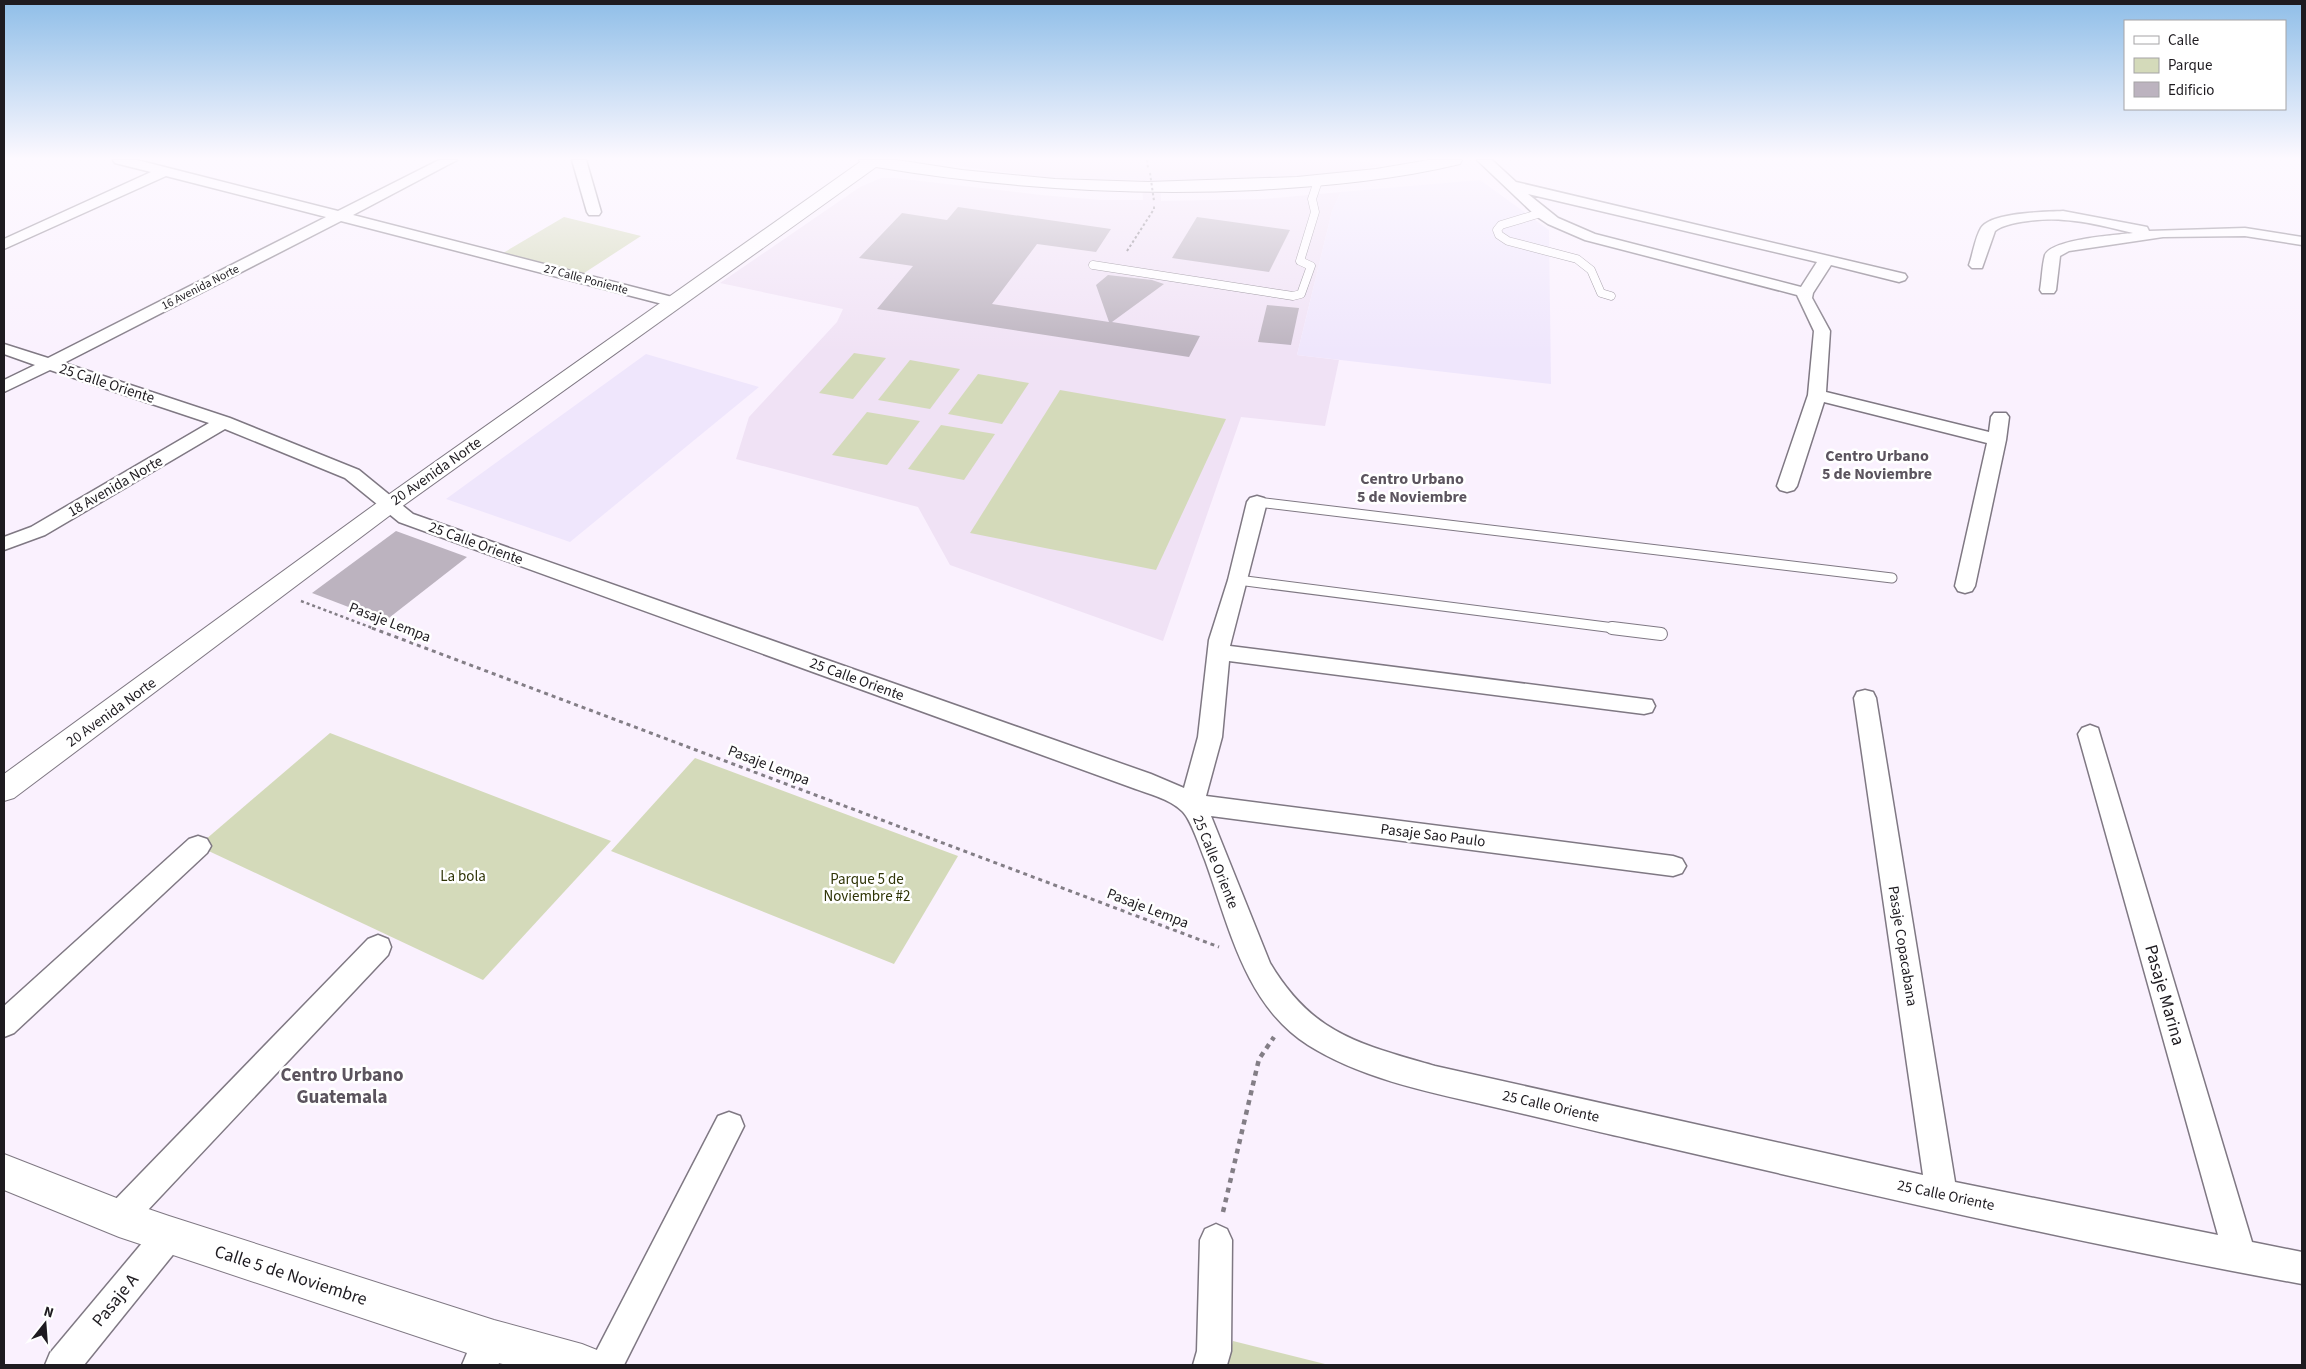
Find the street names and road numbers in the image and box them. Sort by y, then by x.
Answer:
street label: 27 Calle Poniente [542,260,630,299]
street label: 16 Avenida Norte [158,261,242,314]
street label: 25 Calle Oriente [57,358,157,409]
street label: 20 Avenida Norte [387,432,486,511]
street label: 18 Avenida Norte [64,451,167,522]
street label: 25 Calle Oriente [426,517,526,570]
street label: Pasaje Lempa [346,597,434,648]
street label: 25 Calle Oriente [807,653,907,706]
street label: 20 Avenida Norte [62,673,161,752]
street label: Pasaje Lempa [725,740,813,791]
street label: 25 Calle Oriente [1187,812,1244,912]
street label: Pasaje Sao Paulo [1379,819,1487,852]
street label: Pasaje Lempa [1104,883,1192,934]
street label: Pasaje Copacabana [1883,884,1922,1008]
street label: Pasaje Marina [2138,942,2191,1048]
street label: 25 Calle Oriente [1500,1085,1601,1128]
street label: 25 Calle Oriente [1895,1175,1996,1216]
street label: Calle 5 de Noviembre [211,1239,370,1312]
street label: Pasaje A [86,1268,145,1332]

